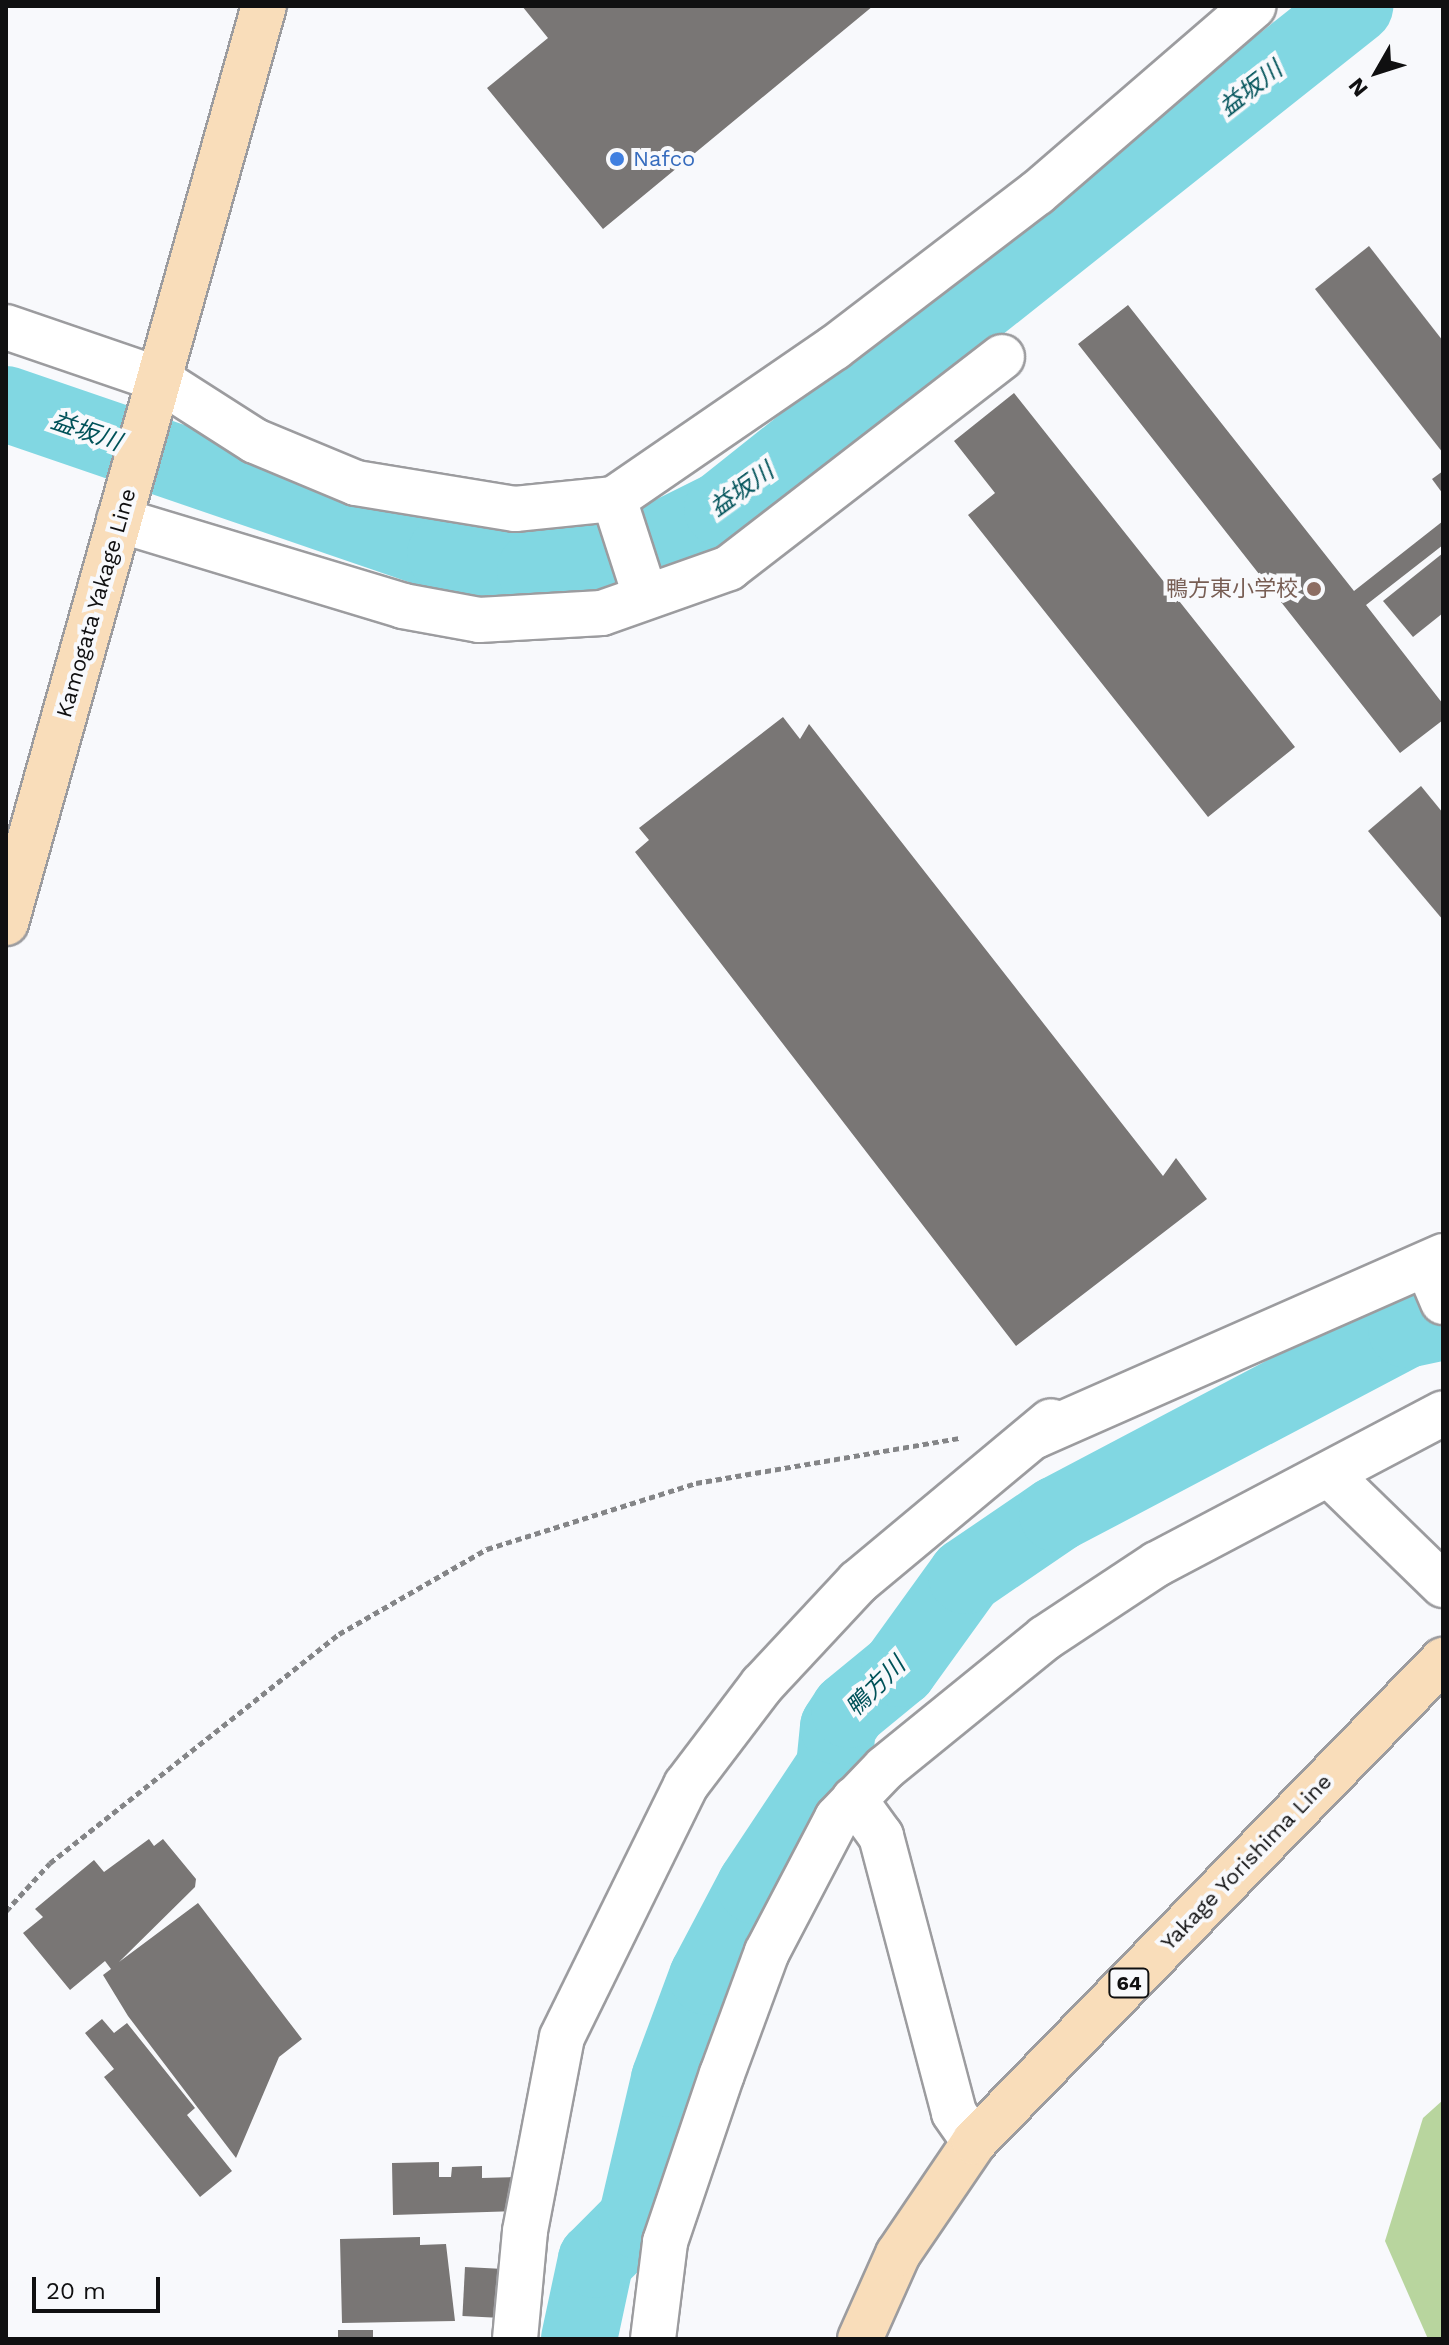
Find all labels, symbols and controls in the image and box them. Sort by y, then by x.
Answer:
north arrow [1337,32,1417,112]
water label: 益坂川 [1214,55,1288,123]
text: N [1343,73,1373,102]
place label: Nafco [633,146,695,172]
marker: Nafco [608,150,626,168]
water label: 益坂川 [47,407,125,457]
water label: 益坂川 [704,457,780,523]
street label: Kamogata Yakage Line [50,485,142,721]
place label: 鴨方東小学校 [1166,576,1298,602]
marker: 鴨方東小学校 [1305,580,1323,598]
water label: 鴨方川 [840,1651,912,1723]
street label: Yakage Yorishima Line [1155,1768,1337,1956]
road number: 64 [1107,1967,1151,1999]
scale bar [36,2261,164,2311]
text: 20 m [46,2277,106,2305]

